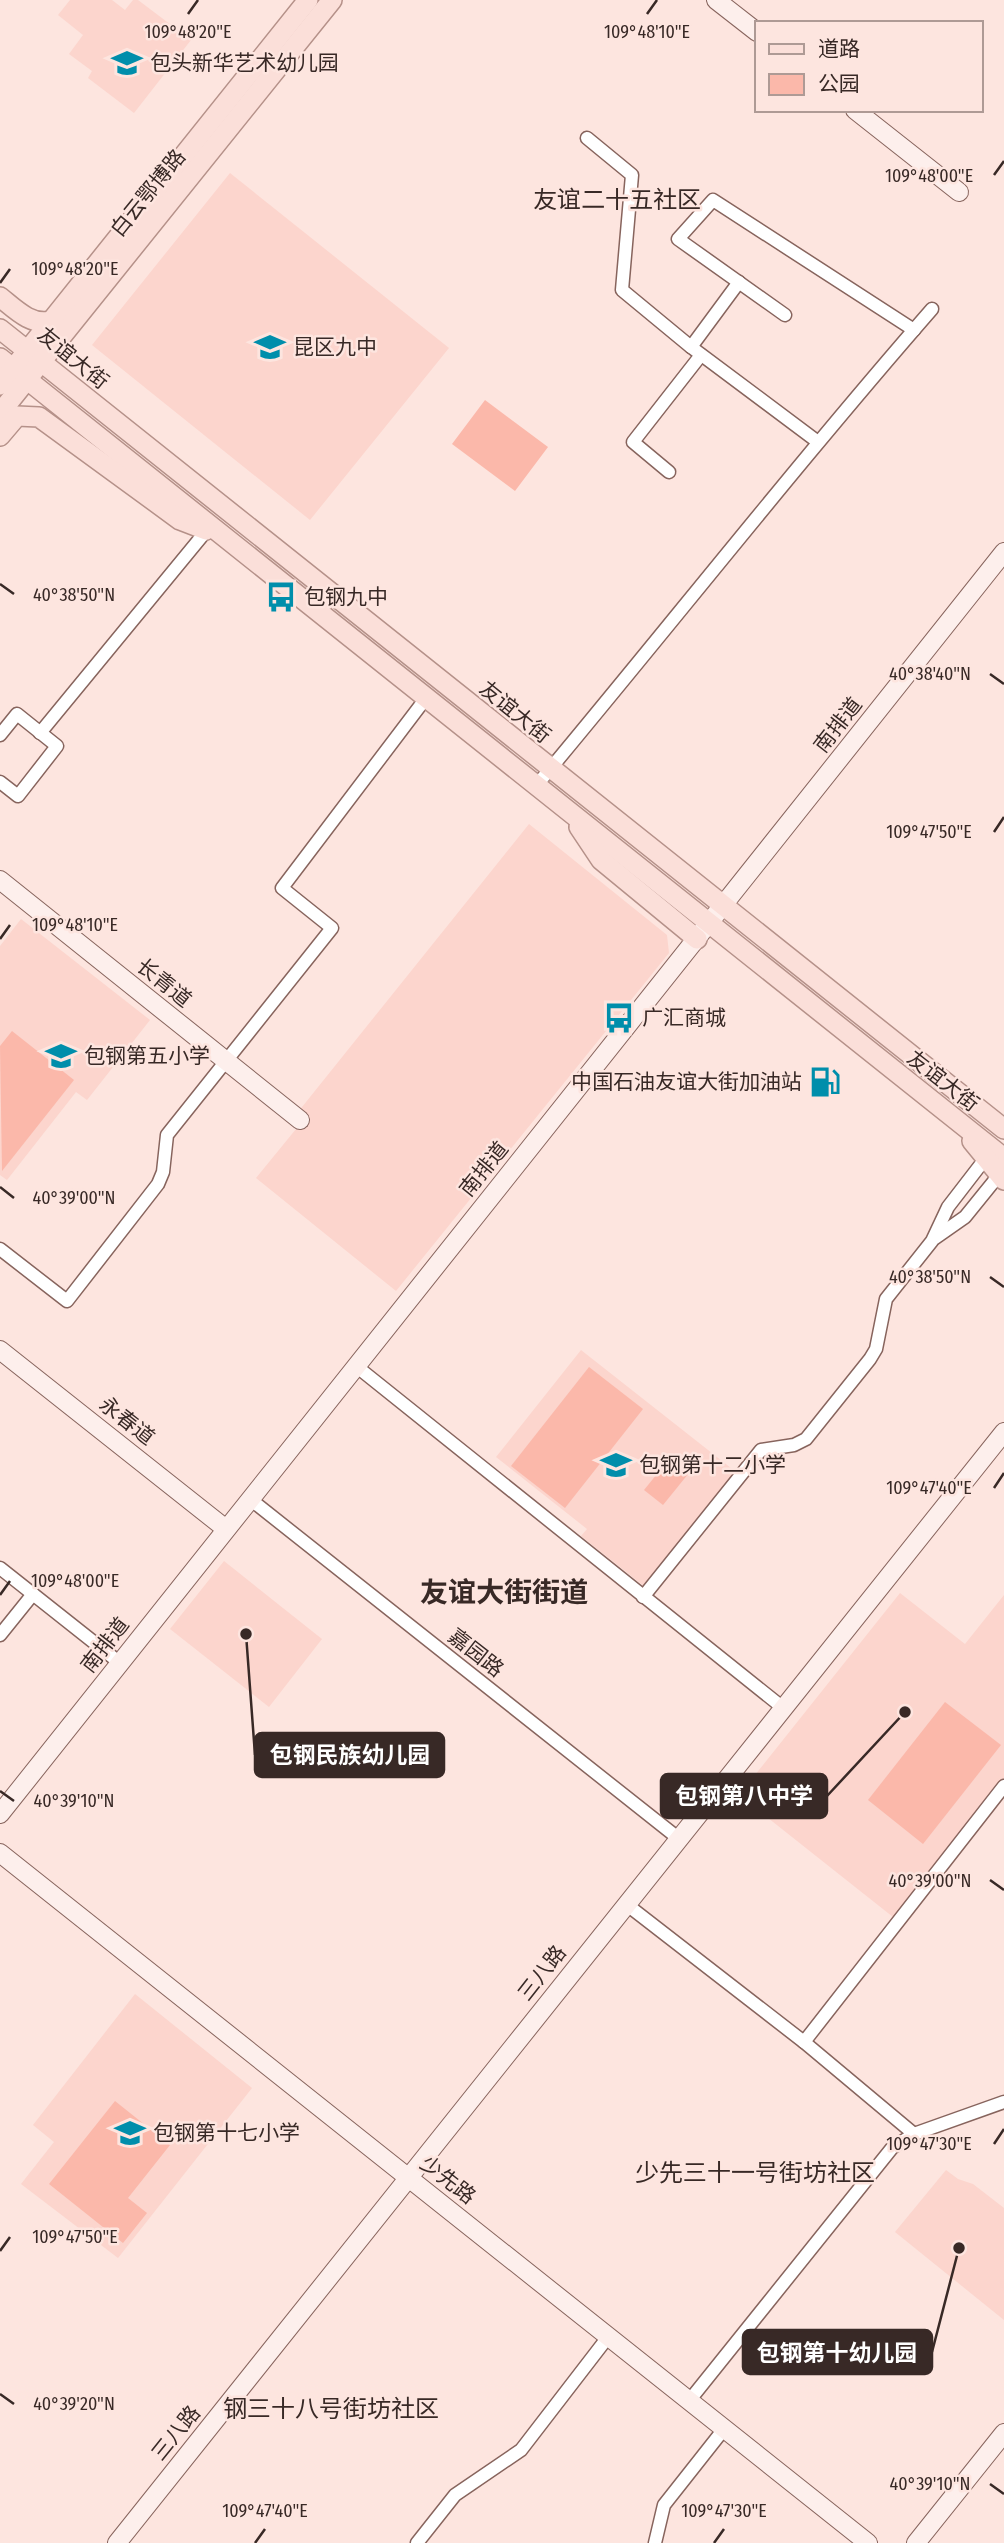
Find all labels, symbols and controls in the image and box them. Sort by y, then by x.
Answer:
text: 109°48'20"E [145,21,231,43]
text: 109°48'10"E [604,21,690,43]
legend [755,21,983,112]
text: 道路 [818,36,860,62]
school or university icon: 包头新华艺术幼儿园 [110,46,144,80]
place label: 包头新华艺术幼儿园 [150,50,339,76]
text: 公园 [818,71,860,97]
street label: 白云鄂博路 [105,144,191,242]
text: 109°48'00"E [885,165,973,187]
district label: 友谊二十五社区 [533,186,701,214]
text: 109°48'20"E [32,258,118,280]
street label: 友谊大街 [32,321,114,395]
school or university icon: 昆区九中 [253,330,287,364]
place label: 昆区九中 [293,334,377,360]
bus stop icon: 包钢九中 [264,580,298,614]
text: 40°38'50"N [33,584,115,606]
place label: 包钢九中 [304,584,388,610]
text: 40°38'40"N [889,663,971,685]
street label: 友谊大街 [474,675,556,749]
street label: 南排道 [808,692,868,758]
text: 109°47'50"E [886,821,972,843]
text: 109°48'10"E [32,914,118,936]
street label: 长青道 [131,953,197,1013]
bus stop icon: 广汇商城 [602,1001,636,1035]
place label: 广汇商城 [642,1005,726,1031]
school or university icon: 包钢第五小学 [44,1039,78,1073]
place label: 包钢第五小学 [84,1043,210,1069]
street label: 友谊大街 [902,1045,984,1117]
fuel station icon: 中国石油友谊大街加油站 [808,1065,842,1099]
place label: 中国石油友谊大街加油站 [571,1069,802,1095]
street label: 南排道 [454,1136,514,1202]
text: 40°39'00"N [33,1187,115,1209]
text: 40°38'50"N [889,1266,971,1288]
street label: 永春道 [94,1391,160,1451]
school or university icon: 包钢第十二小学 [599,1448,633,1482]
place label: 包钢第十二小学 [639,1452,786,1478]
text: 109°47'40"E [886,1477,972,1499]
text: 109°48'00"E [31,1570,119,1592]
district label: 友谊大街街道 [420,1576,588,1609]
street label: 南排道 [75,1612,135,1678]
street label: 嘉园路 [443,1623,509,1683]
callout: 包钢民族幼儿园 [255,1733,444,1777]
text: 包钢民族幼儿园 [270,1741,431,1769]
callout: 包钢第八中学 [661,1774,827,1818]
text: 包钢第八中学 [675,1782,813,1810]
text: 40°39'10"N [34,1790,114,1812]
text: 40°39'00"N [889,1870,971,1892]
street label: 三八路 [512,1940,572,2006]
school or university icon: 包钢第十七小学 [113,2116,147,2150]
place label: 包钢第十七小学 [153,2120,300,2146]
text: 109°47'30"E [886,2133,972,2155]
street label: 少先路 [415,2150,481,2210]
district label: 少先三十一号街坊社区 [635,2159,875,2187]
text: 109°47'50"E [32,2226,118,2248]
callout: 包钢第十幼儿园 [743,2330,932,2374]
text: 包钢第十幼儿园 [757,2339,918,2367]
text: 40°39'20"N [33,2393,115,2415]
district label: 钢三十八号街坊社区 [223,2395,439,2423]
street label: 三八路 [146,2400,206,2466]
text: 40°39'10"N [890,2473,970,2495]
text: 109°47'40"E [222,2500,308,2522]
text: 109°47'30"E [681,2500,767,2522]

